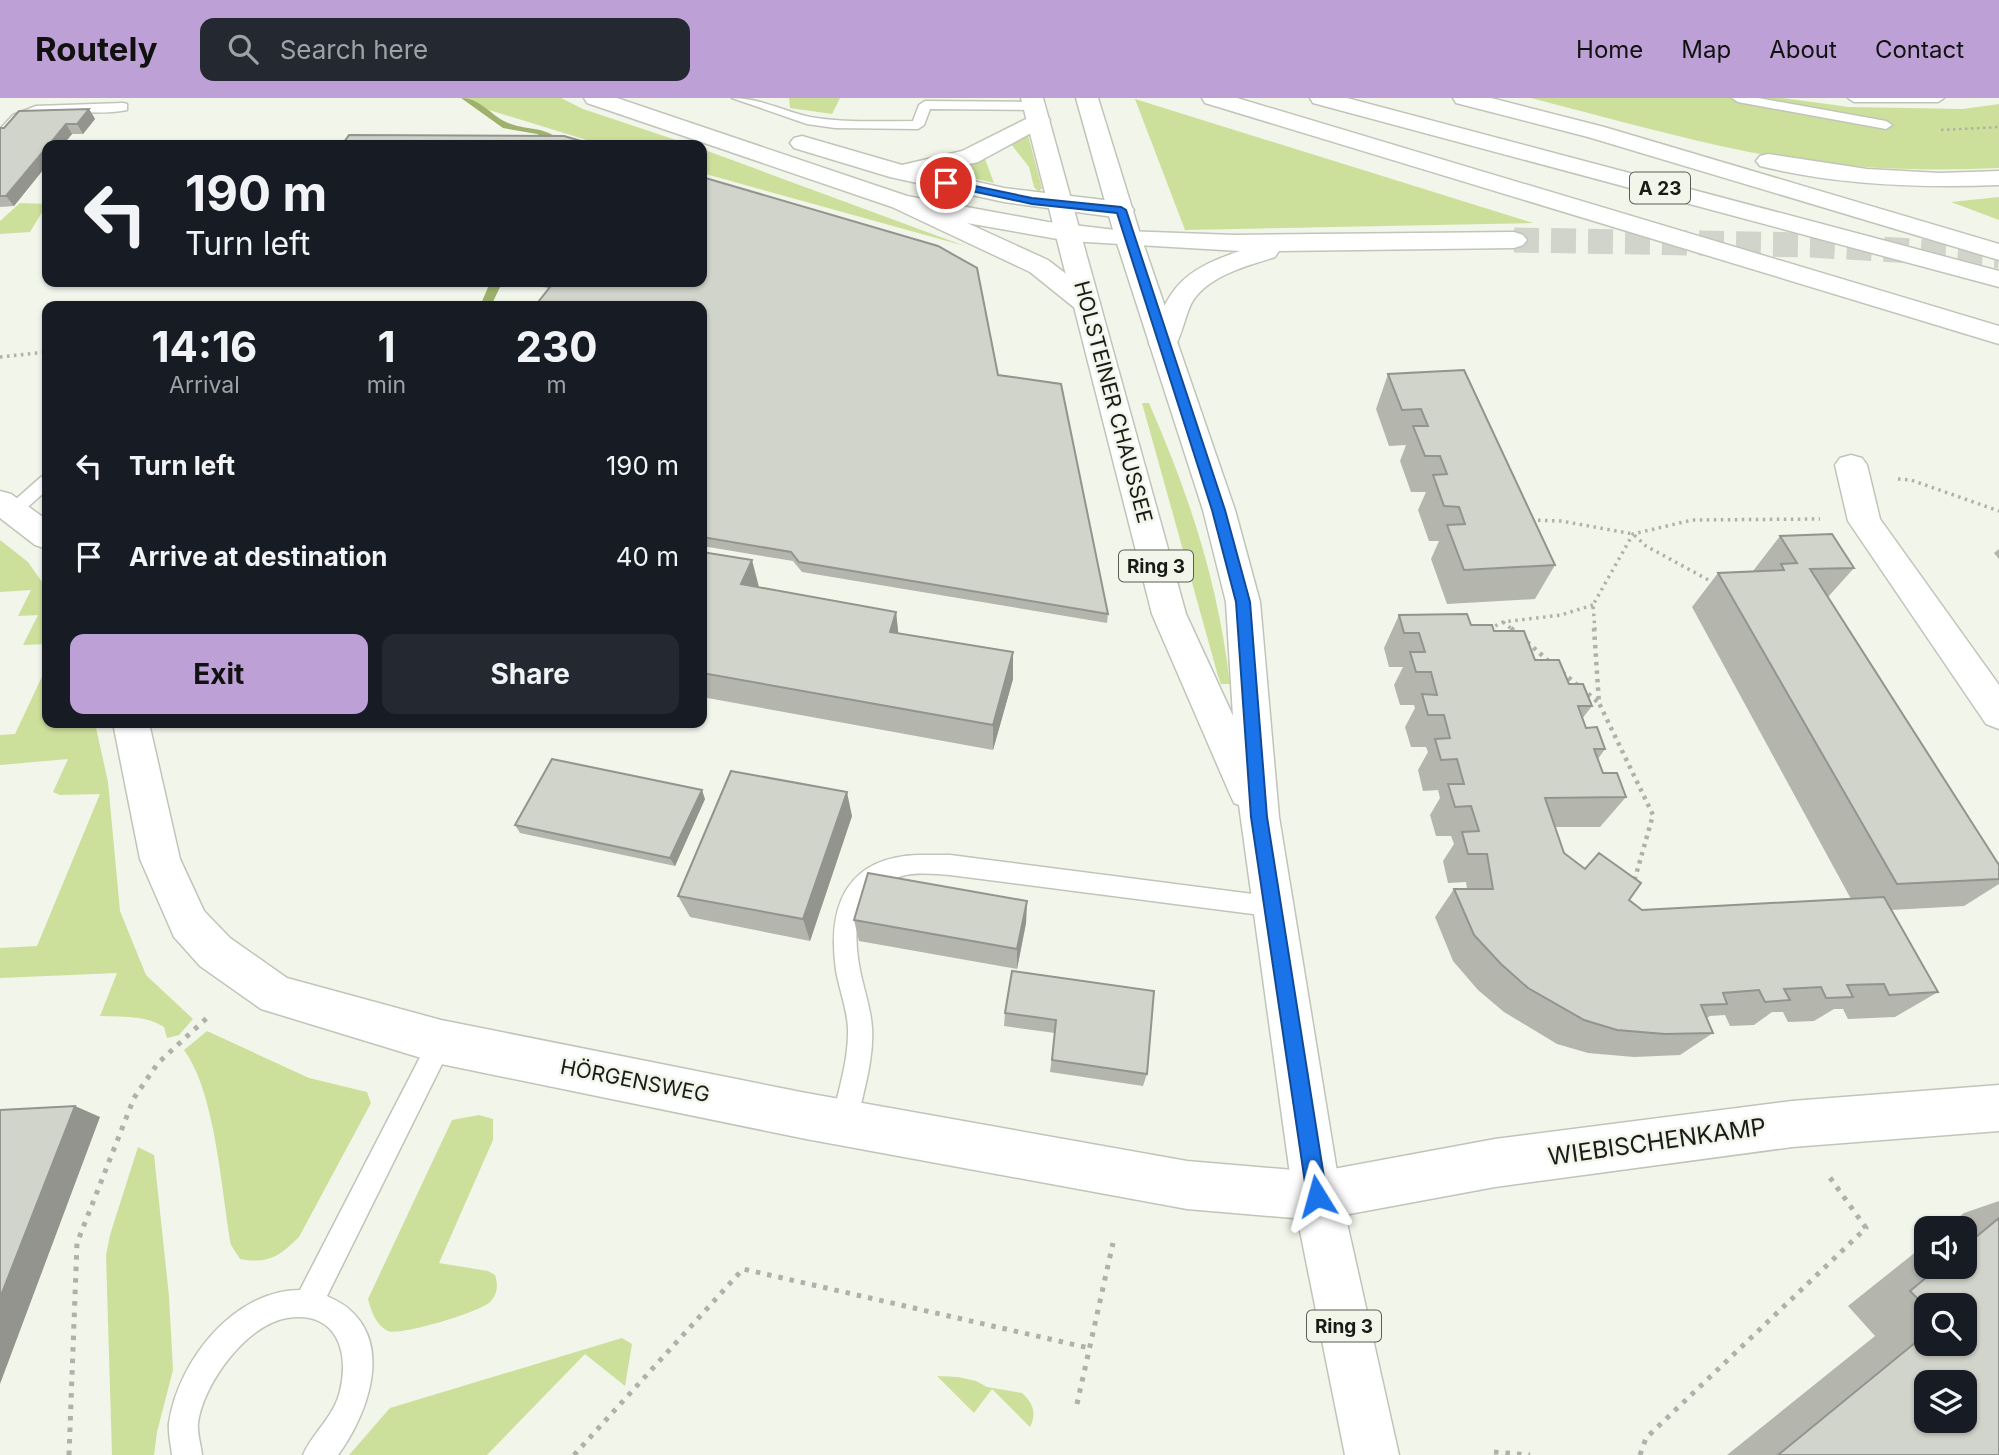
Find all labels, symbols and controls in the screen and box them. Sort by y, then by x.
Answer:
search box [200,18,690,81]
text: Routely [35,29,158,69]
icon: search [224,30,262,68]
text: Search here [280,34,428,65]
text: Home [1576,35,1643,64]
text: Map [1681,35,1731,64]
text: About [1769,35,1837,64]
text: Contact [1875,35,1964,64]
pin [916,153,976,213]
text: 190 m [185,164,327,223]
icon: arrive [927,164,965,202]
icon: left [70,168,161,259]
road number: A 23 [1630,172,1690,204]
text: Turn left [185,224,310,263]
street label: HOLSTEINER CHAUSSEE [1069,278,1158,526]
text: 14:16 [151,321,257,372]
text: 1 [377,321,396,372]
text: 230 [516,321,598,372]
text: Arrival [169,371,240,399]
text: min [367,371,406,399]
text: m [546,371,567,399]
icon: left [70,447,108,485]
text: Turn left [129,450,235,481]
text: 190 m [606,450,679,481]
icon: arrive [70,538,108,576]
text: Arrive at destination [129,541,388,572]
text: 40 m [616,541,679,572]
road number: Ring 3 [1119,551,1193,582]
button: Exit [70,634,368,714]
button: Share [382,634,679,714]
street label: HÖRGENSWEG [558,1054,712,1107]
street label: WIEBISCHENKAMP [1546,1112,1768,1171]
position arrow [1280,1159,1354,1233]
map controls [1914,1216,1977,1433]
button: sound [1914,1216,1977,1279]
button: search [1914,1293,1977,1356]
road number: Ring 3 [1307,1310,1381,1342]
button: layers [1914,1370,1977,1433]

